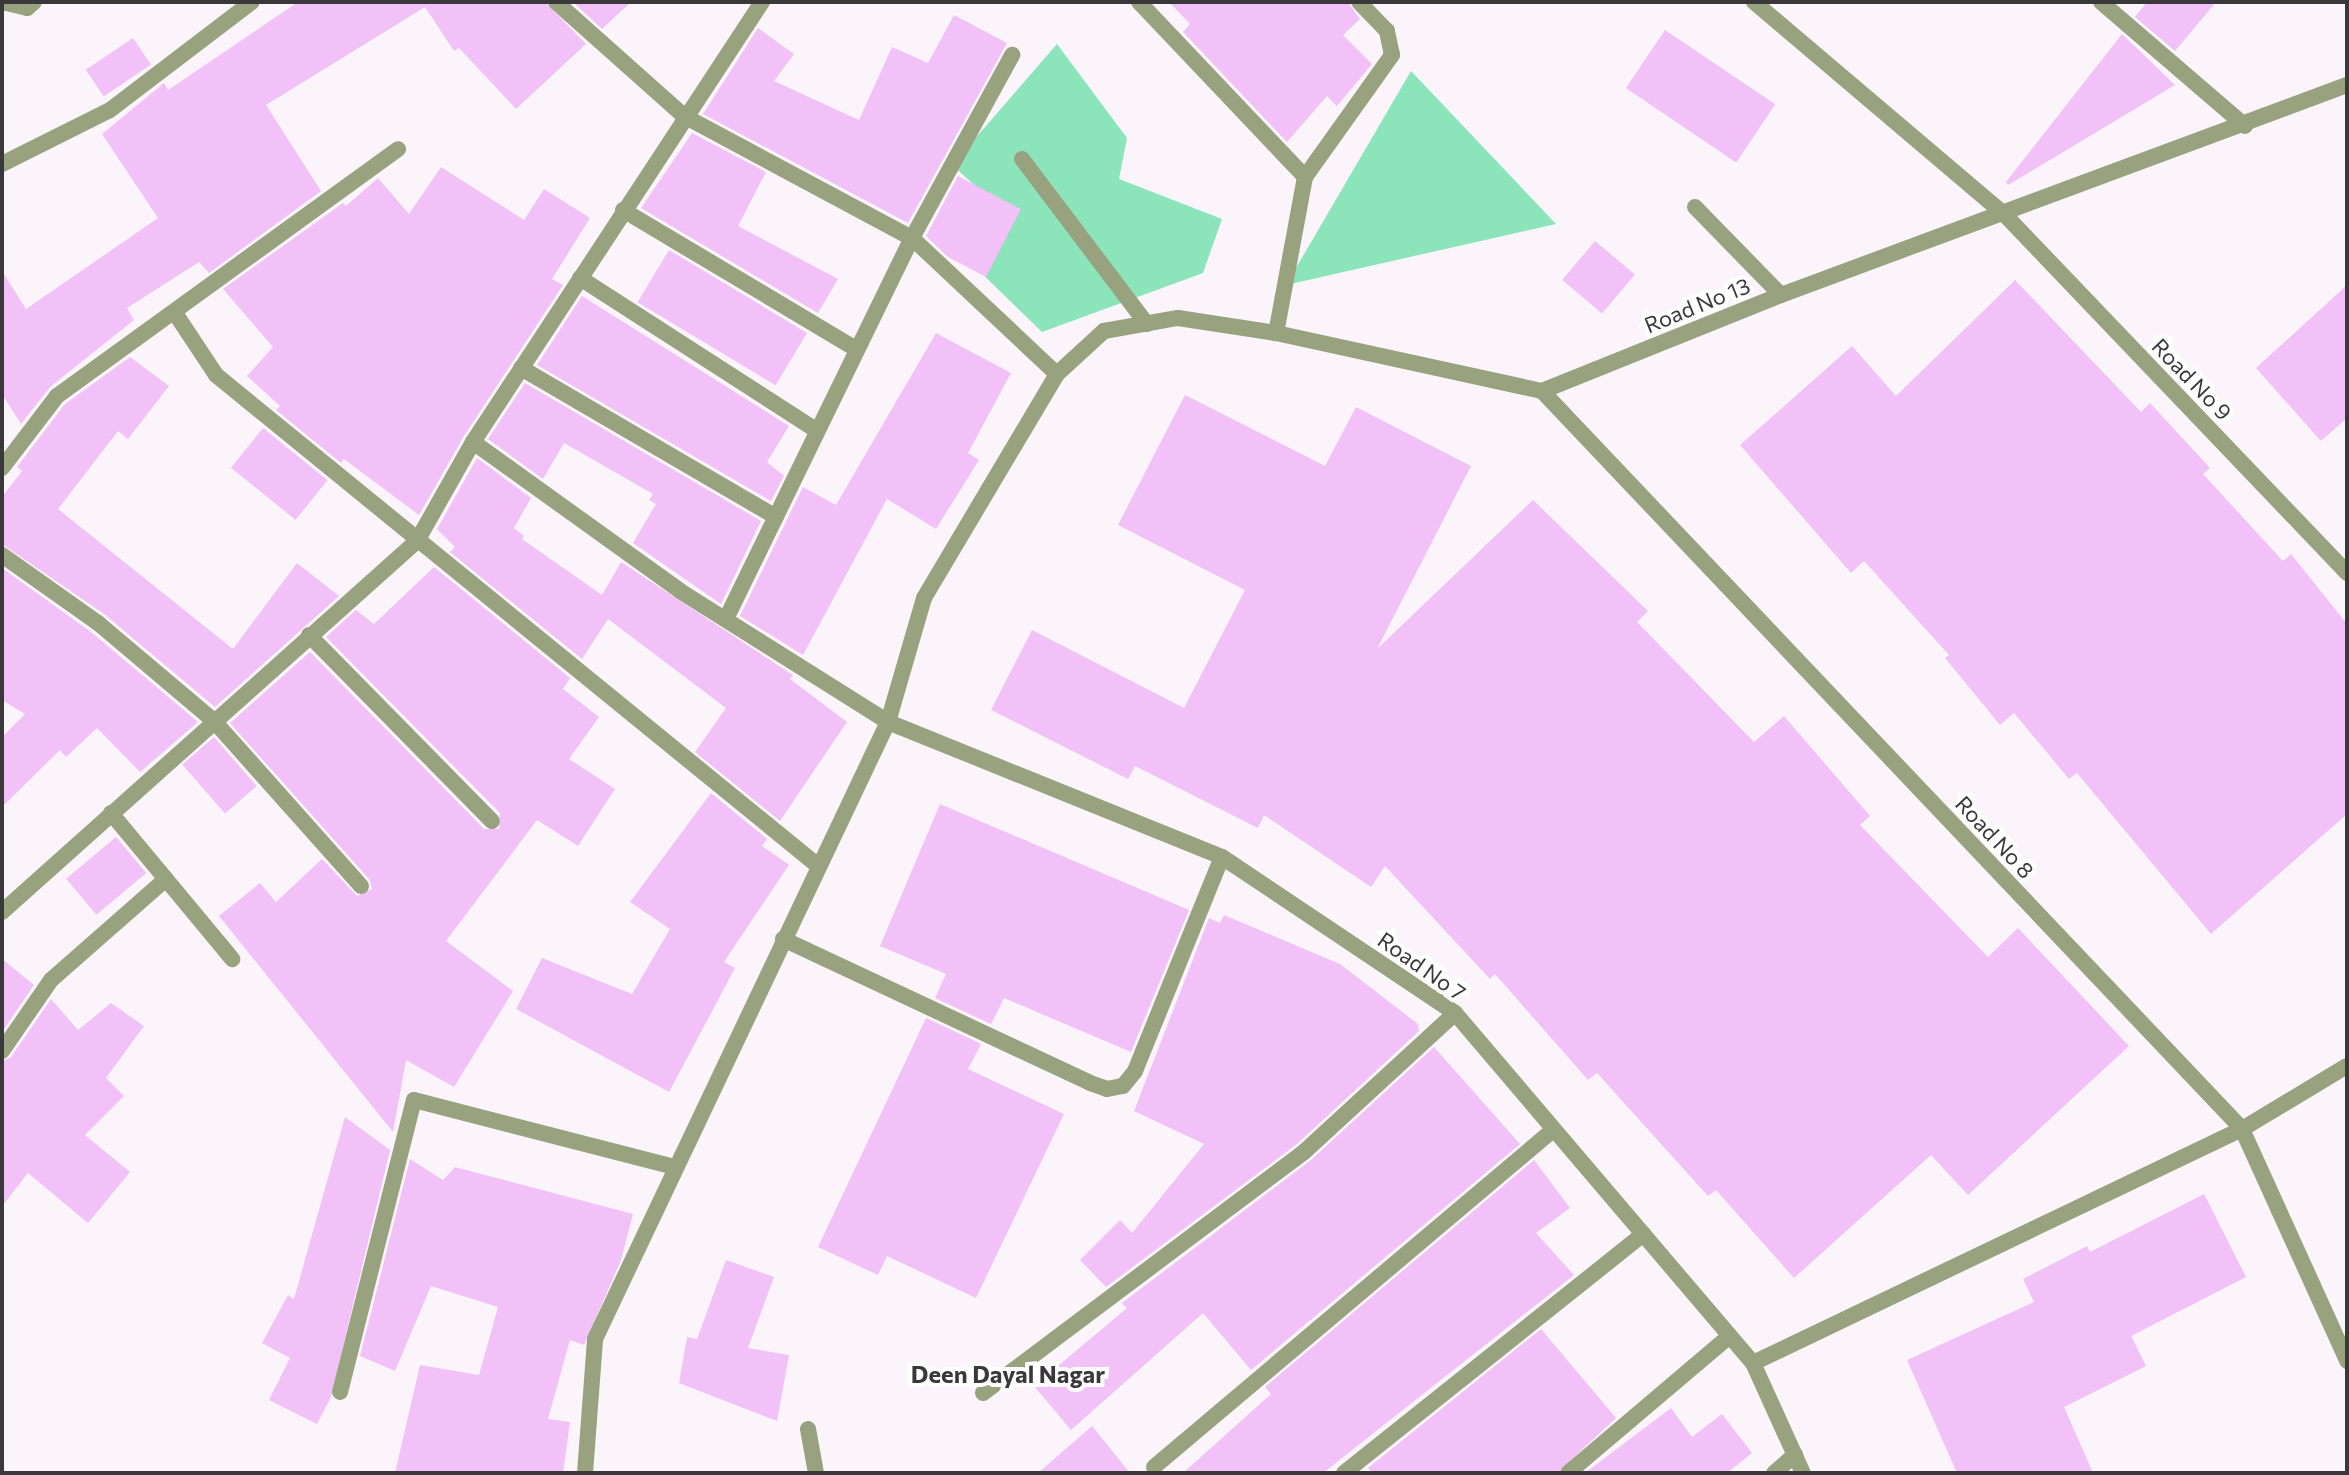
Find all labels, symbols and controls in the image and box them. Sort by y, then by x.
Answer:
street label: Road No 13 [1640,272,1754,338]
street label: Road No 9 [2147,333,2237,425]
street label: Road No 8 [1950,790,2040,884]
street label: Road No 7 [1373,926,1471,1006]
district label: Deen Dayal Nagar [911,1360,1105,1388]

